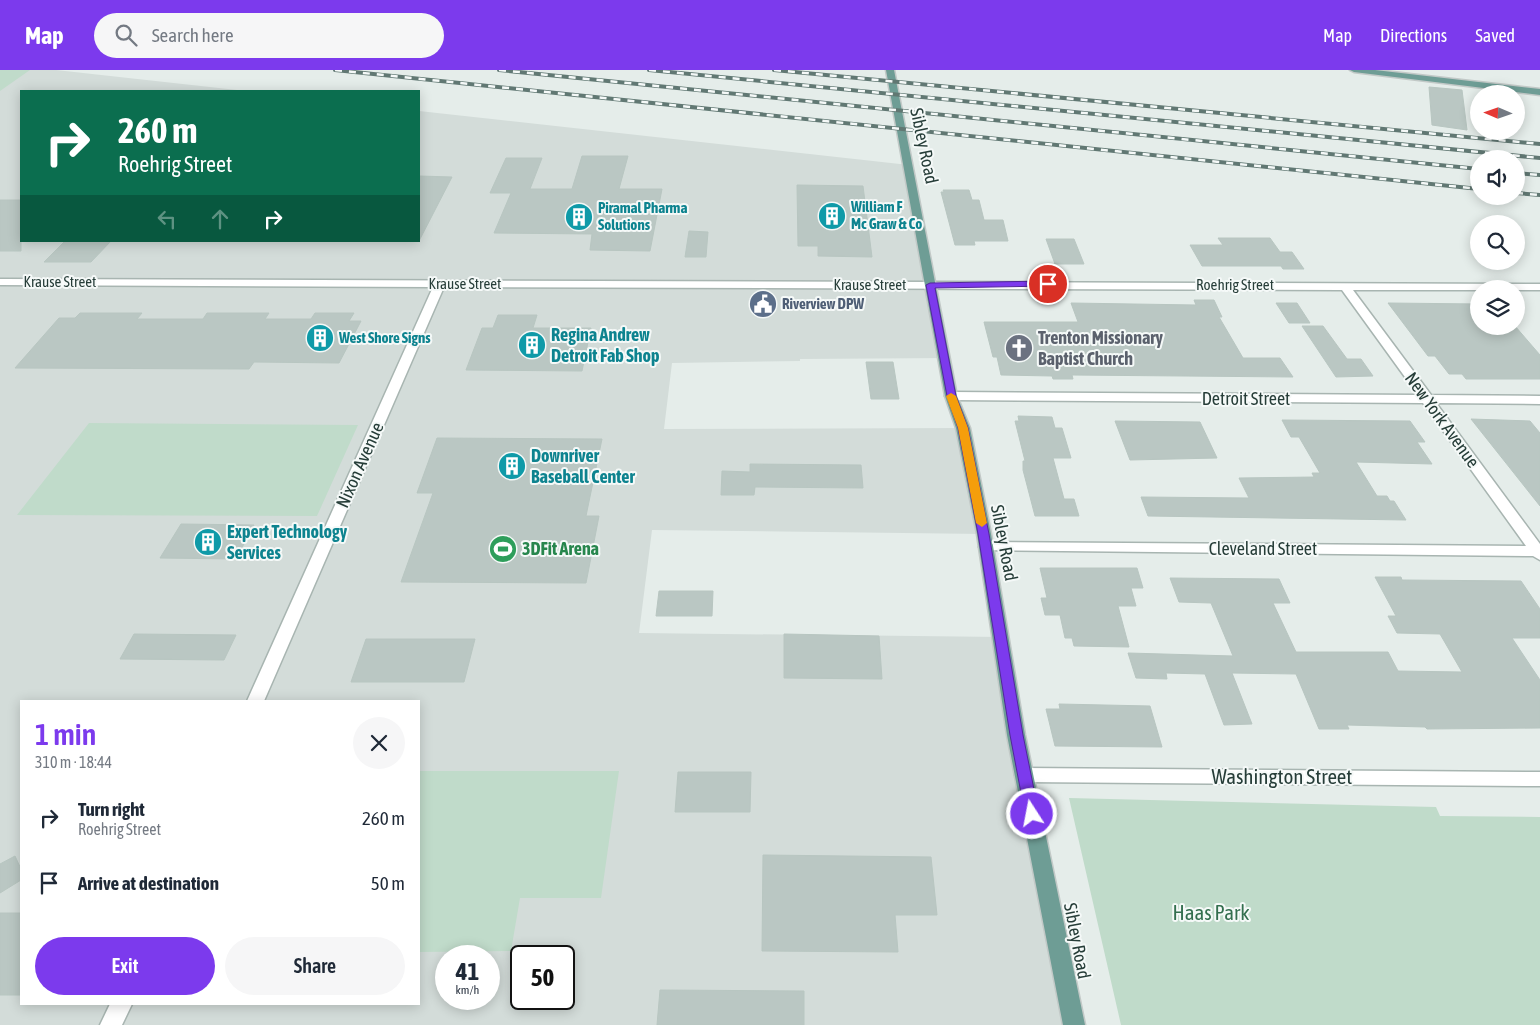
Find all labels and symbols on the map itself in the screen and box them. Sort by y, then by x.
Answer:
north arrow [1470,85,1525,140]
street label: Sibley Road [906,106,943,186]
place label: William F Mc Graw & Co [850,198,922,232]
place label: Piramal Pharma Solutions [598,199,687,233]
building icon: William F Mc Graw & Co [817,201,847,231]
building icon: Piramal Pharma Solutions [564,202,594,232]
pin [1027,263,1069,305]
street label: Krause Street [24,273,96,290]
street label: Krause Street [429,275,501,292]
street label: Krause Street [834,276,906,293]
street label: Roehrig Street [1196,276,1274,293]
public building icon: Riverview DPW [748,289,778,319]
place label: Riverview DPW [782,295,864,312]
building icon: West Shore Signs [305,323,335,353]
place label: Regina Andrew Detroit Fab Shop [551,324,660,366]
place label: Trenton Missionary Baptist Church [1038,327,1164,369]
place label: West Shore Signs [338,329,431,346]
building icon: Regina Andrew Detroit Fab Shop [517,330,547,360]
church icon: Trenton Missionary Baptist Church [1004,333,1034,363]
street label: New York Avenue [1401,368,1484,471]
street label: Detroit Street [1202,388,1290,409]
street label: Nixon Avenue [331,419,388,511]
place label: Downriver Baseball Center [531,445,636,487]
building icon: Downriver Baseball Center [497,451,527,481]
street label: Sibley Road [987,503,1022,583]
place label: Expert Technology Services [227,521,348,563]
building icon: Expert Technology Services [193,527,223,557]
sports icon: 3DFit Arena [488,534,518,564]
place label: 3DFit Arena [522,538,599,559]
street label: Cleveland Street [1209,538,1317,559]
street label: Washington Street [1212,764,1352,788]
position arrow [1005,787,1057,839]
park label: Haas Park [1172,900,1250,924]
street label: Sibley Road [1060,901,1095,981]
speed limit sign: 50 [510,945,575,1010]

